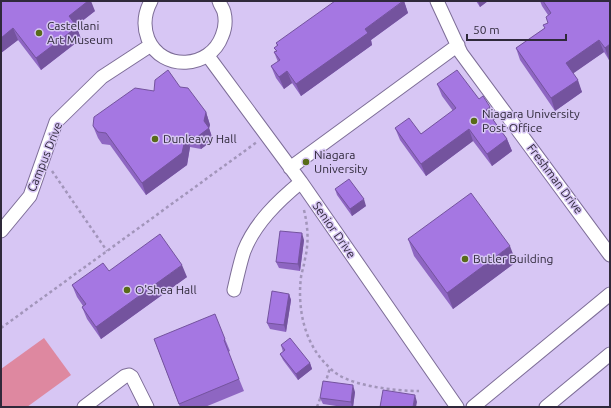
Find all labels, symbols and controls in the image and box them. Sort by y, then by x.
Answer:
scale bar [467,16,566,42]
place label: Castellani Art Museum [47,19,113,46]
text: 50 m [473,23,500,36]
marker: Castellani Art Museum [34,28,44,38]
place label: Niagara University Post Office [482,107,580,134]
marker: Niagara University Post Office [469,116,479,126]
street label: Campus Drive [25,120,64,194]
place label: Dunleavy Hall [163,132,237,145]
marker: Dunleavy Hall [150,134,160,144]
street label: Freshman Drive [525,141,586,216]
place label: Niagara University [314,148,368,175]
marker: Niagara University [301,157,311,167]
street label: Senior Drive [310,199,358,260]
place label: Butler Building [473,252,553,265]
marker: Butler Building [460,254,470,264]
place label: O'Shea Hall [135,283,197,296]
marker: O'Shea Hall [122,285,132,295]

